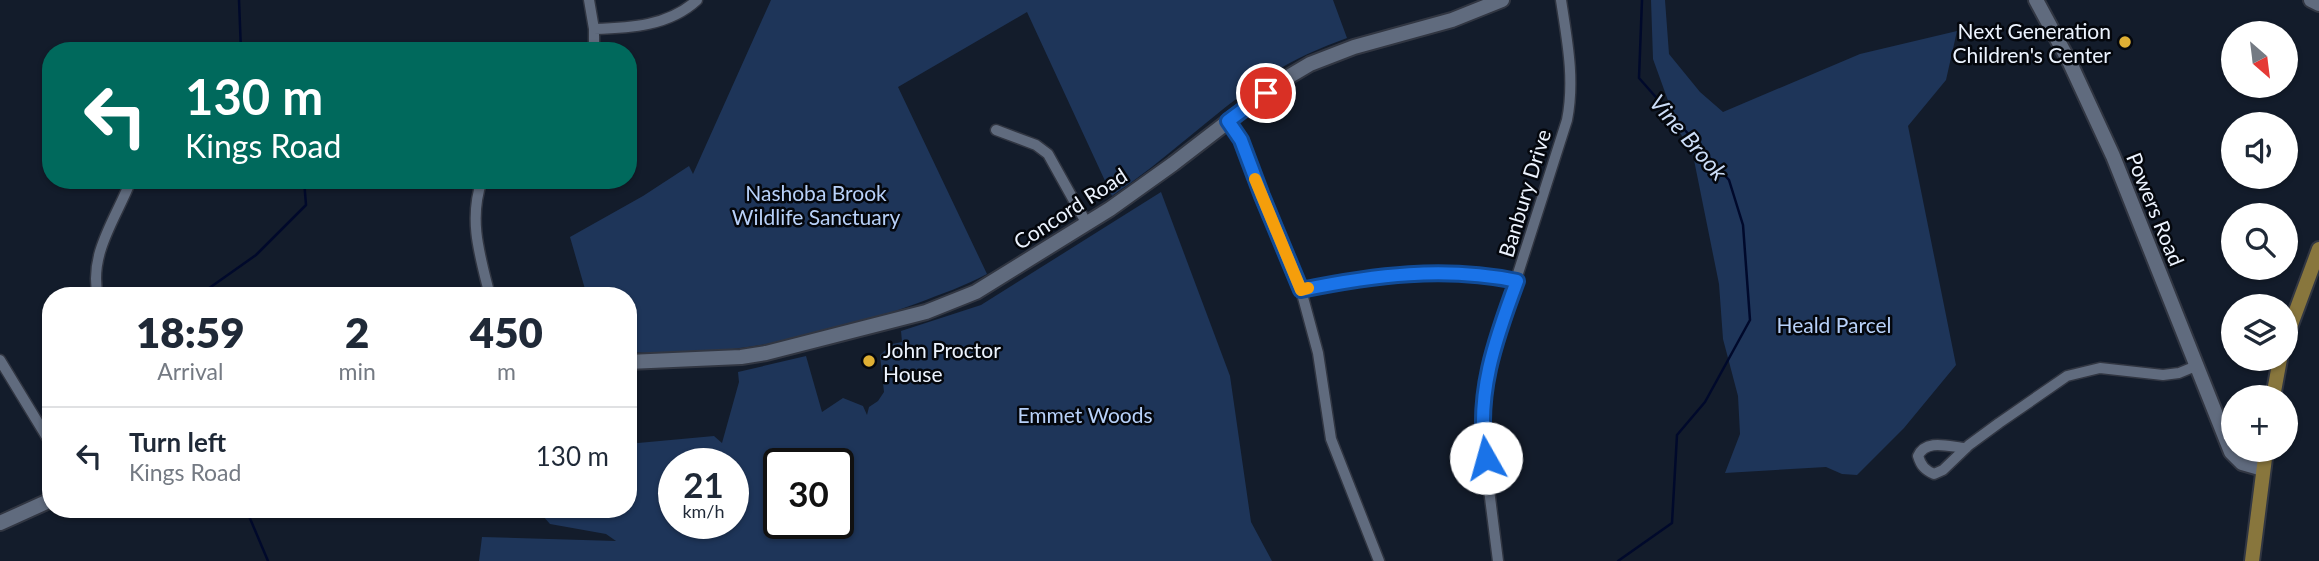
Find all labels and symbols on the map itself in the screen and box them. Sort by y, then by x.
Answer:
place label: Next Generation Children's Center [1952,18,2111,67]
north arrow [2221,21,2298,98]
marker: Next Generation Children's Center [2117,34,2133,50]
pin [1236,63,1296,123]
water label: Vine Brook [1644,88,1734,186]
street label: Banbury Drive [1493,126,1555,260]
street label: Powers Road [2122,149,2190,269]
street label: Concord Road [1009,162,1131,254]
park label: Nashoba Brook Wildlife Sanctuary [732,180,900,229]
park label: Heald Parcel [1776,312,1892,337]
place label: John Proctor House [883,337,1001,386]
marker: John Proctor House [861,353,877,369]
park label: Emmet Woods [1017,402,1153,427]
position arrow [1449,421,1523,495]
speed limit sign: 30 [763,448,854,539]

